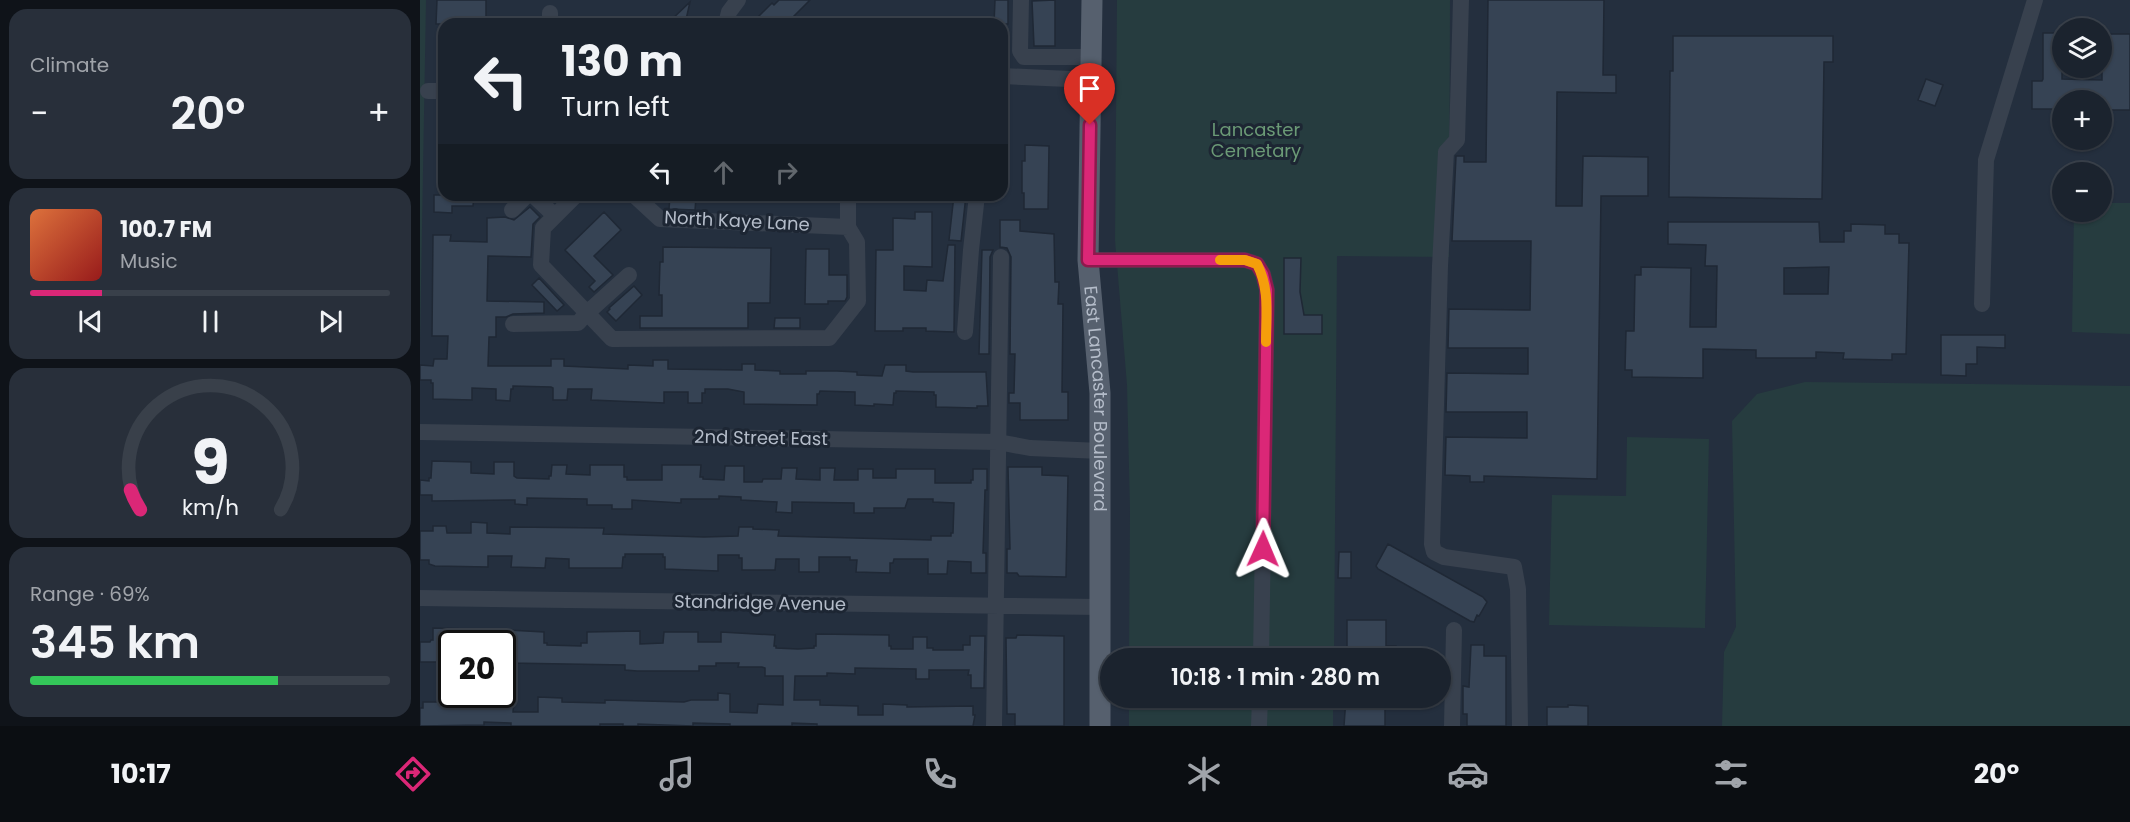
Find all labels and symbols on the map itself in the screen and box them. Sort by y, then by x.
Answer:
pin [1064,63,1115,125]
park label: Lancaster Cemetary [1211,117,1301,163]
street label: North Kaye Lane [664,204,810,237]
street label: East Lancaster Boulevard [1078,285,1113,512]
street label: 2nd Street East [694,424,828,451]
position arrow [1231,517,1295,581]
street label: Standridge Avenue [674,589,846,616]
speed limit sign: 20 [438,630,516,708]

